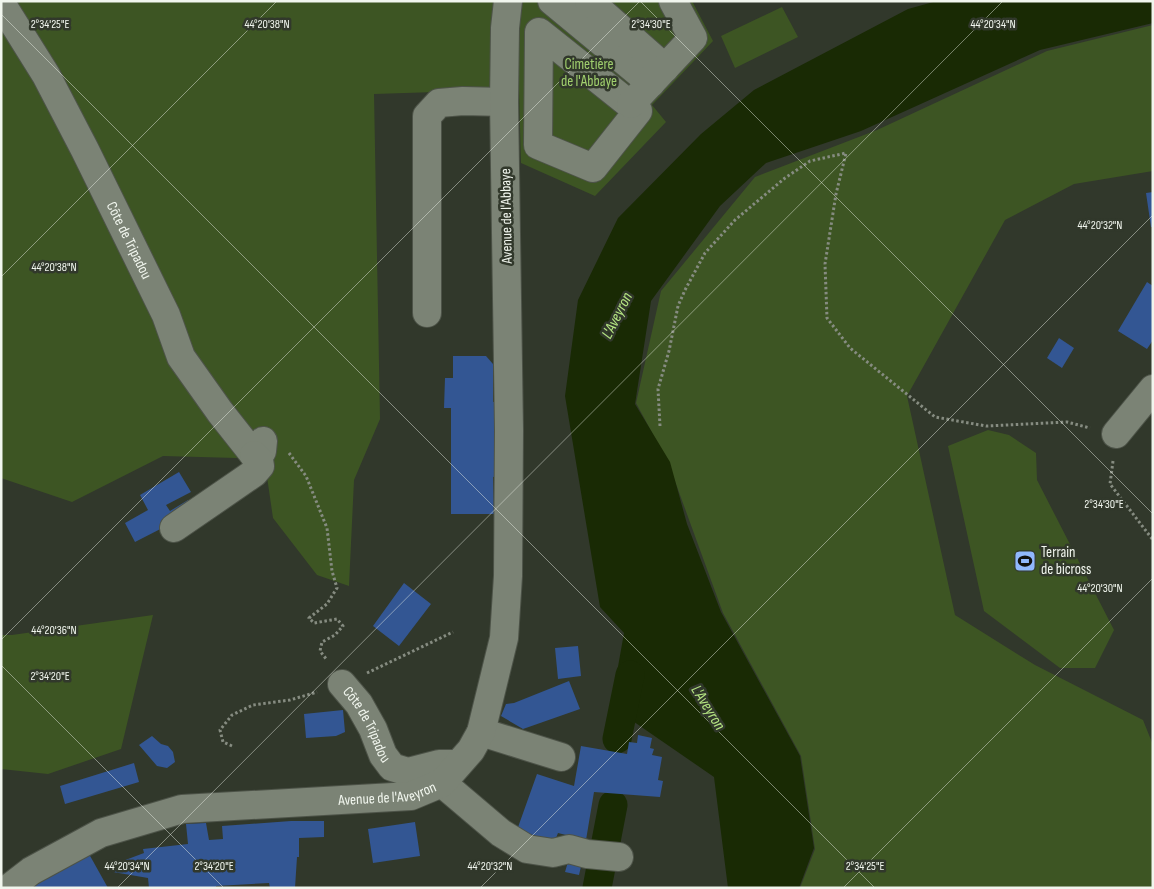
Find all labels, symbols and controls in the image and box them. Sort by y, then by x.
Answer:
text: 2°34'25"E [31,17,69,32]
text: 44°20'38"N [244,17,290,32]
text: 2°34'30"E [631,17,671,32]
text: 44°20'34"N [970,17,1016,32]
park label: Cimetière de l'Abbaye [561,55,617,91]
street label: Avenue de l'Abbaye [496,168,517,265]
street label: Côte de Tripadou [102,199,156,282]
text: 44°20'32"N [1077,218,1123,233]
text: 44°20'38"N [31,260,77,275]
water label: L'Aveyron [598,289,637,342]
text: 2°34'30"E [1084,497,1124,512]
place label: Terrain de bicross [1041,543,1091,579]
sports icon: Terrain de bicross [1013,549,1037,573]
text: 44°20'30"N [1077,581,1123,596]
text: 44°20'36"N [31,623,77,638]
text: 2°34'20"E [30,669,70,684]
water label: L'Aveyron [687,682,729,734]
street label: Côte de Tripadou [338,683,394,767]
street label: Avenue de l'Aveyron [337,778,439,810]
text: 44°20'34"N [104,859,150,874]
text: 2°34'20"E [194,859,234,874]
text: 44°20'32"N [467,859,513,874]
text: 2°34'25"E [846,859,884,874]

